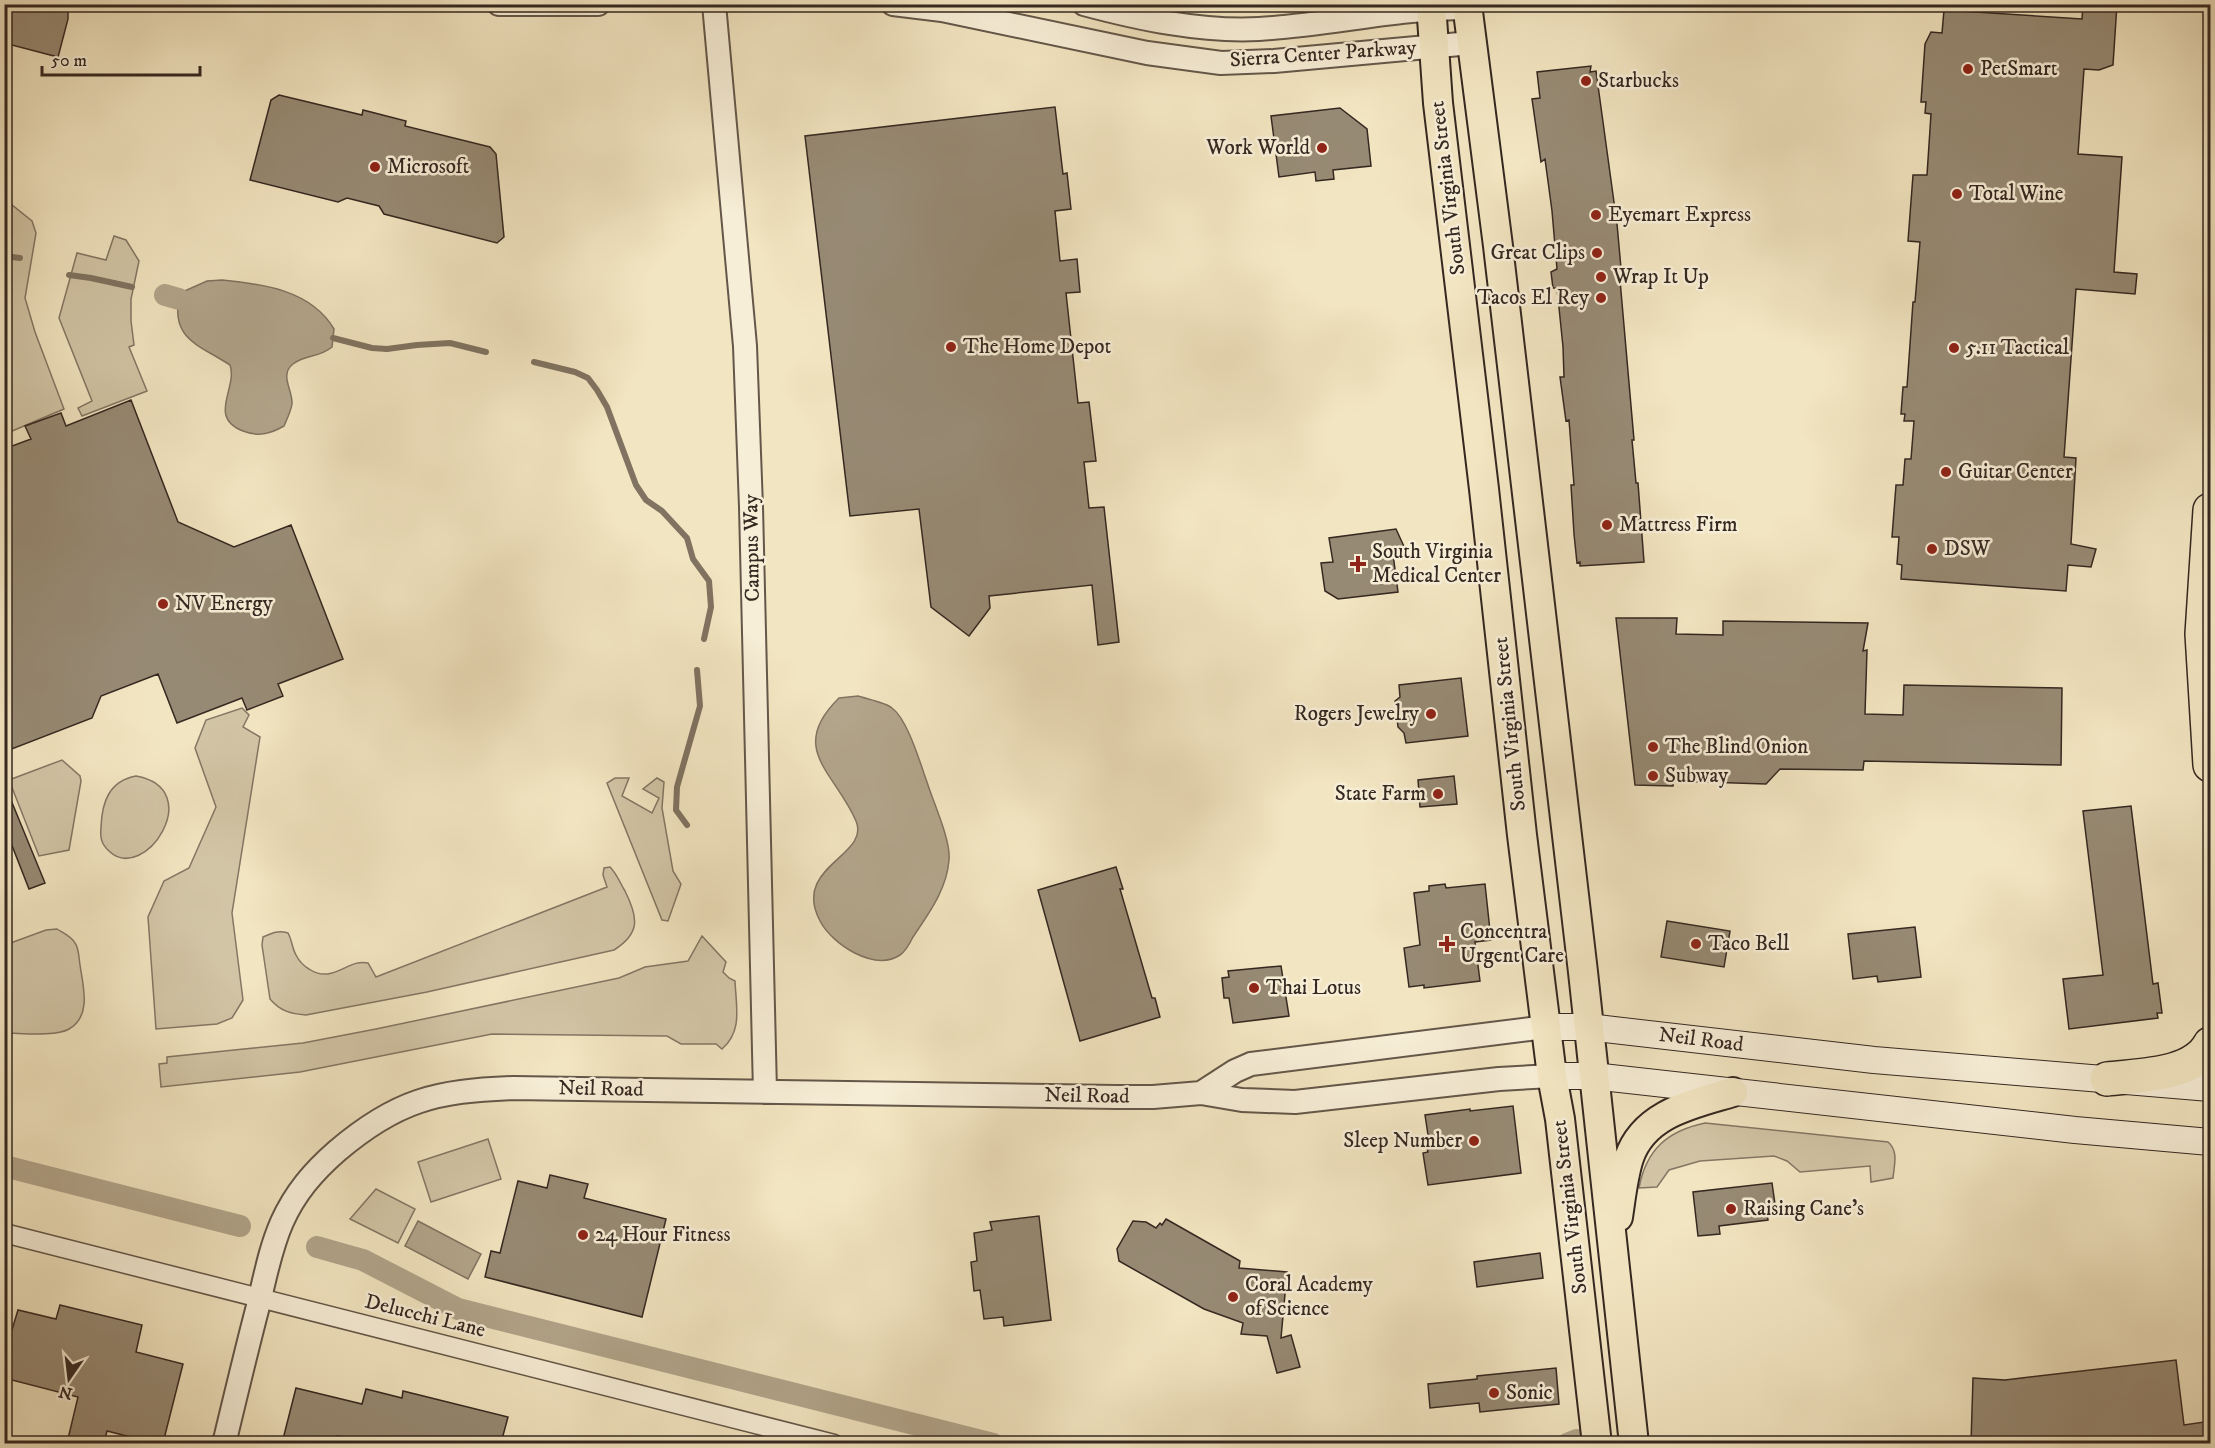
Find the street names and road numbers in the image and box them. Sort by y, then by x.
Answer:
street label: Sierra Center Parkway [1229,34,1418,73]
street label: South Virginia Street [1424,99,1472,276]
street label: Campus Way [738,493,766,602]
street label: South Virginia Street [1488,635,1532,812]
street label: Neil Road [1657,1022,1745,1058]
street label: Neil Road [558,1075,644,1103]
street label: Neil Road [1044,1082,1130,1110]
street label: South Virginia Street [1546,1118,1594,1295]
street label: Delucchi Lane [362,1288,488,1344]

